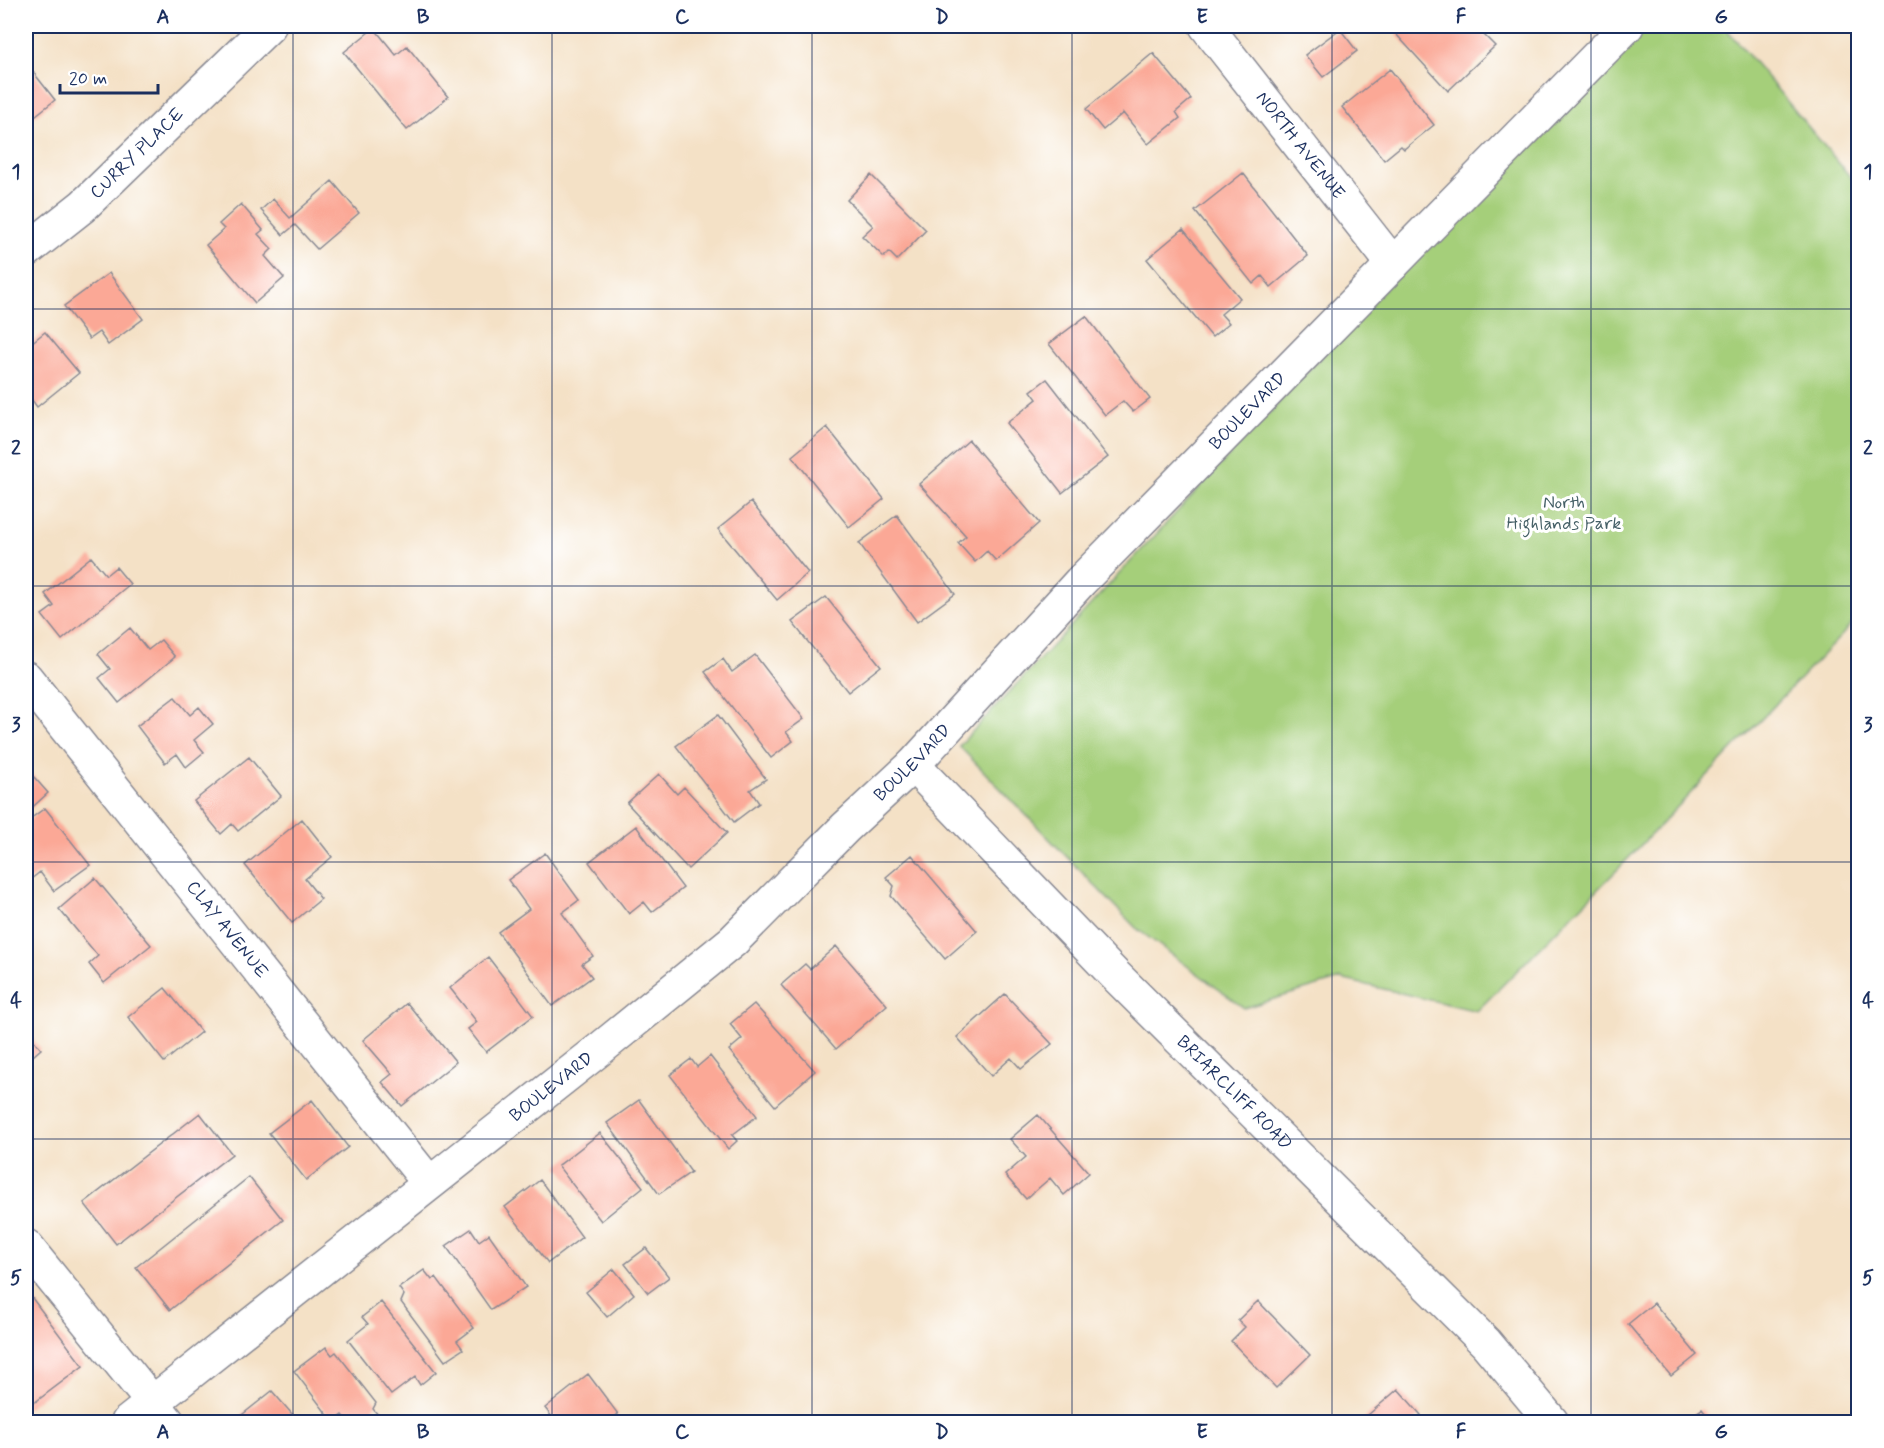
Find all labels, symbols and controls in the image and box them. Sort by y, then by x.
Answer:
text: A [156,4,170,31]
text: B [417,4,430,31]
text: C [675,4,690,31]
text: D [935,4,949,31]
text: E [1196,4,1208,31]
text: F [1456,4,1467,31]
text: G [1714,4,1728,31]
scale bar [60,57,158,95]
text: 20 m [69,67,107,91]
street label: NORTH AVENUE [1250,87,1350,204]
street label: CURRY PLACE [85,102,190,205]
text: 1 [12,159,20,186]
text: 1 [1864,159,1872,186]
street label: BOULEVARD [1204,367,1292,456]
text: 2 [11,435,21,462]
text: 2 [1863,435,1873,462]
park label: North Highlands Park [1507,491,1621,538]
text: 3 [11,712,21,739]
text: 3 [1863,712,1873,739]
street label: BOULEVARD [869,719,957,807]
street label: CLAY AVENUE [180,876,273,984]
text: 4 [10,988,22,1015]
text: 4 [1862,988,1874,1015]
street label: BRIARCLIFF ROAD [1171,1030,1297,1156]
street label: BOULEVARD [505,1047,599,1128]
text: 5 [10,1265,22,1292]
text: 5 [1862,1265,1874,1292]
text: A [156,1419,170,1446]
text: B [417,1419,430,1446]
text: C [675,1419,690,1446]
text: D [935,1419,949,1446]
text: E [1196,1419,1208,1446]
text: F [1456,1419,1467,1446]
text: G [1714,1419,1728,1446]

